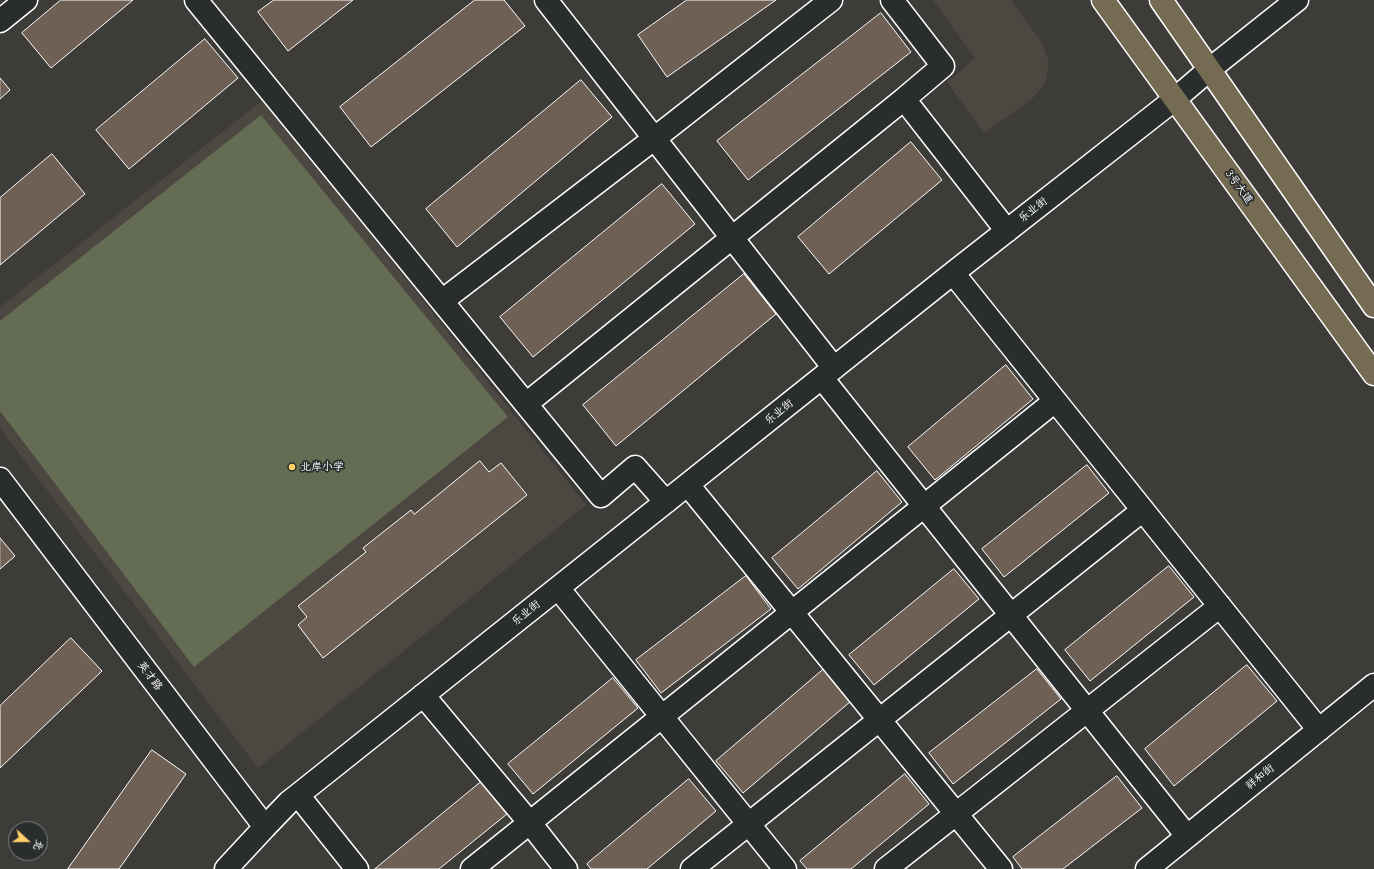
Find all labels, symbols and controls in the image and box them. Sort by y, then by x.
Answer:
street label: 3号大道 [1222,168,1256,206]
street label: 乐业街 [1016,195,1050,225]
street label: 乐业街 [762,396,796,428]
place label: 北岸小学 [300,460,344,474]
marker: 北岸小学 [287,462,297,472]
street label: 乐业街 [509,597,543,629]
street label: 英才路 [135,659,165,693]
street label: 祥和街 [1243,761,1277,793]
north arrow [8,821,48,861]
text: 北 [31,838,47,853]

